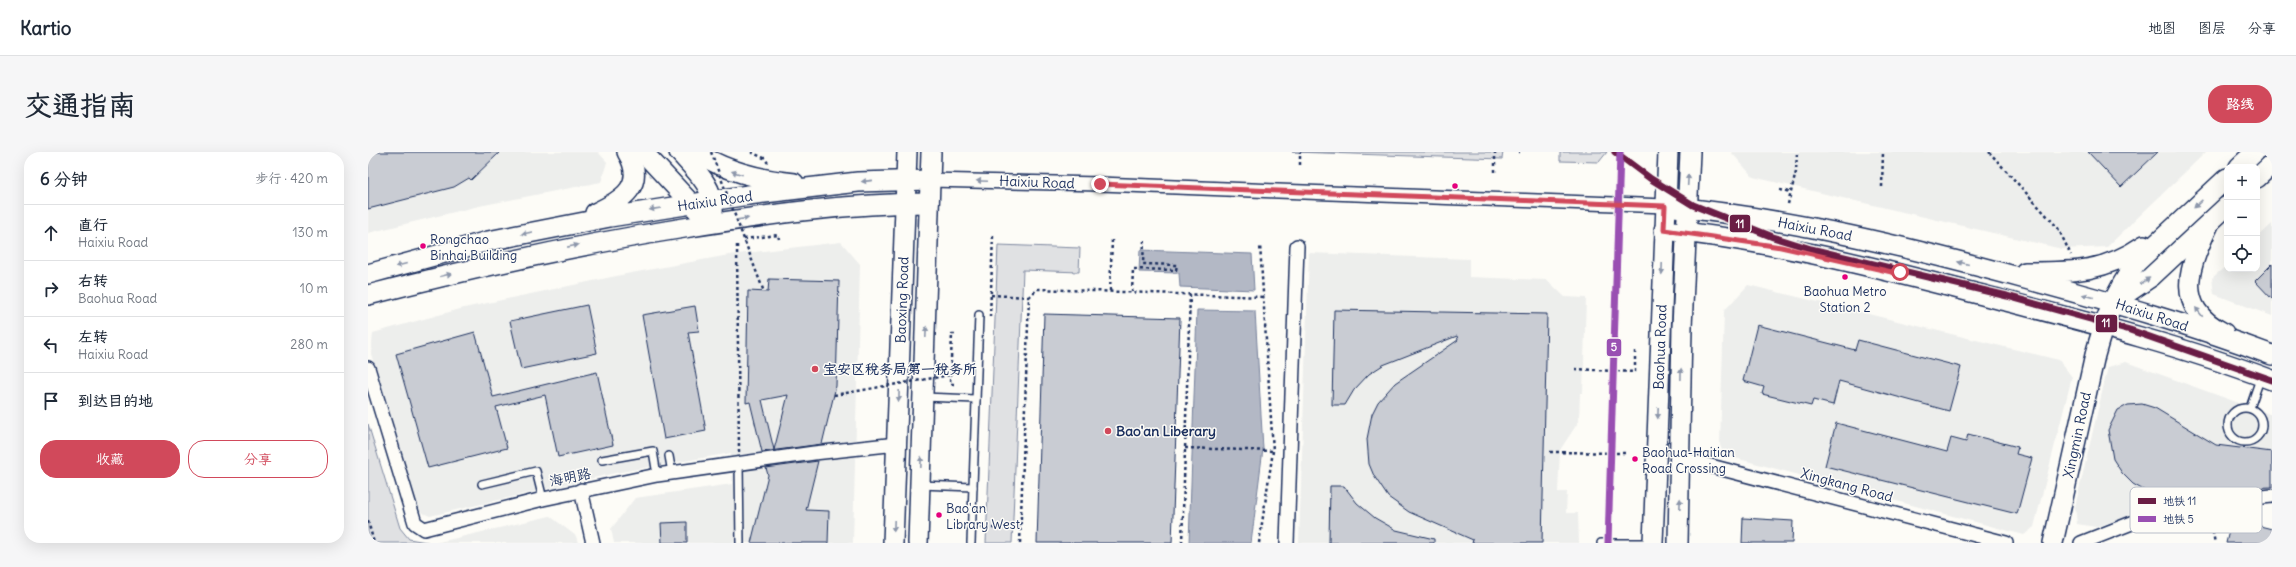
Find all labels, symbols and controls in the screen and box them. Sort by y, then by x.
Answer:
text: Kartio [20,16,72,40]
text: 地图 [2148,19,2176,37]
text: 图层 [2198,19,2226,37]
text: 分享 [2248,19,2276,37]
button: 路线 [2208,85,2272,123]
text: 交通指南 [24,87,136,123]
map controls [2224,164,2260,272]
button: + [2224,164,2260,200]
text: 6 分钟 [40,168,88,190]
text: 步行 · 420 m [255,170,328,187]
one-way arrow [731,170,743,176]
street label: Haixiu Road [999,172,1075,192]
one-way arrow [1685,174,1692,186]
route end [1091,175,1109,193]
one-way arrow [861,178,873,185]
one-way arrow [975,178,988,184]
unlabelled marker [1450,181,1460,191]
street label: Haixiu Road [676,187,754,215]
one-way arrow [2193,200,2204,209]
button: − [2224,200,2260,236]
one-way arrow [649,207,661,213]
street label: Haixiu Road [1776,213,1854,245]
line badge: 11 [1729,214,1751,233]
text: 直行 [78,215,108,234]
one-way arrow [737,216,749,222]
text: 11 [1736,217,1744,231]
icon: ahead [40,222,62,244]
text: 130 m [292,224,328,241]
place label: Rongchao Binhai Building [430,231,517,264]
one-way arrow [521,231,533,237]
text: Haixiu Road [78,234,148,251]
button: locate [2224,236,2260,272]
marker: Rongchao Binhai Building [418,241,428,251]
one-way arrow [567,243,579,249]
street label: Baoxing Road [891,256,913,344]
one-way arrow [1957,259,1969,265]
one-way arrow [395,262,407,268]
one-way arrow [1659,263,1666,275]
route start [1891,263,1909,281]
text: 右转 [78,271,108,290]
one-way arrow [440,271,453,277]
marker: Baohua Metro Station 2 [1840,272,1850,282]
one-way arrow [2140,277,2150,285]
icon: right [40,278,62,300]
text: 10 m [300,280,328,297]
place label: Baohua Metro Station 2 [1803,283,1887,316]
text: Baohua Road [78,290,157,307]
one-way arrow [2082,293,2094,299]
street label: Haixiu Road [2113,295,2191,335]
street label: Baohua Road [1650,304,1670,390]
one-way arrow [2195,306,2203,317]
line badge: 11 [2095,314,2118,333]
text: 11 [2102,316,2110,330]
one-way arrow [922,326,929,338]
text: 左转 [78,327,108,346]
icon: left [40,334,62,356]
text: 280 m [290,336,328,353]
line badge: 5 [1606,338,1622,357]
text: 5 [1611,340,1617,354]
text: Haixiu Road [78,346,148,363]
place label: 宝安区税务局第一税务所 [823,360,977,378]
marker: 宝安区税务局第一税务所 [810,364,820,374]
one-way arrow [1678,367,1684,380]
icon: arrive [40,390,62,412]
one-way arrow [895,390,902,402]
street label: Xingmin Road [2059,390,2095,480]
text: 到达目的地 [78,391,153,410]
one-way arrow [1654,407,1661,419]
place label: Bao'an Liberary [1116,422,1216,440]
marker: Bao'an Liberary [1103,426,1113,436]
button: 收藏 [40,440,180,478]
button: 分享 [188,440,328,478]
place label: Baohua-Haitian Road Crossing [1642,444,1735,477]
marker: Baohua-Haitian Road Crossing [1630,454,1640,464]
one-way arrow [918,455,924,468]
street label: 海明路 [548,464,592,490]
street label: Xingkang Road [1799,464,1895,506]
legend [2130,487,2262,533]
text: 地铁 11 [2163,494,2196,508]
one-way arrow [1676,498,1683,510]
place label: Bao'an Library West [946,500,1021,533]
marker: Bao'an Library West [934,510,944,520]
text: 地铁 5 [2163,512,2194,526]
one-way arrow [891,520,897,533]

